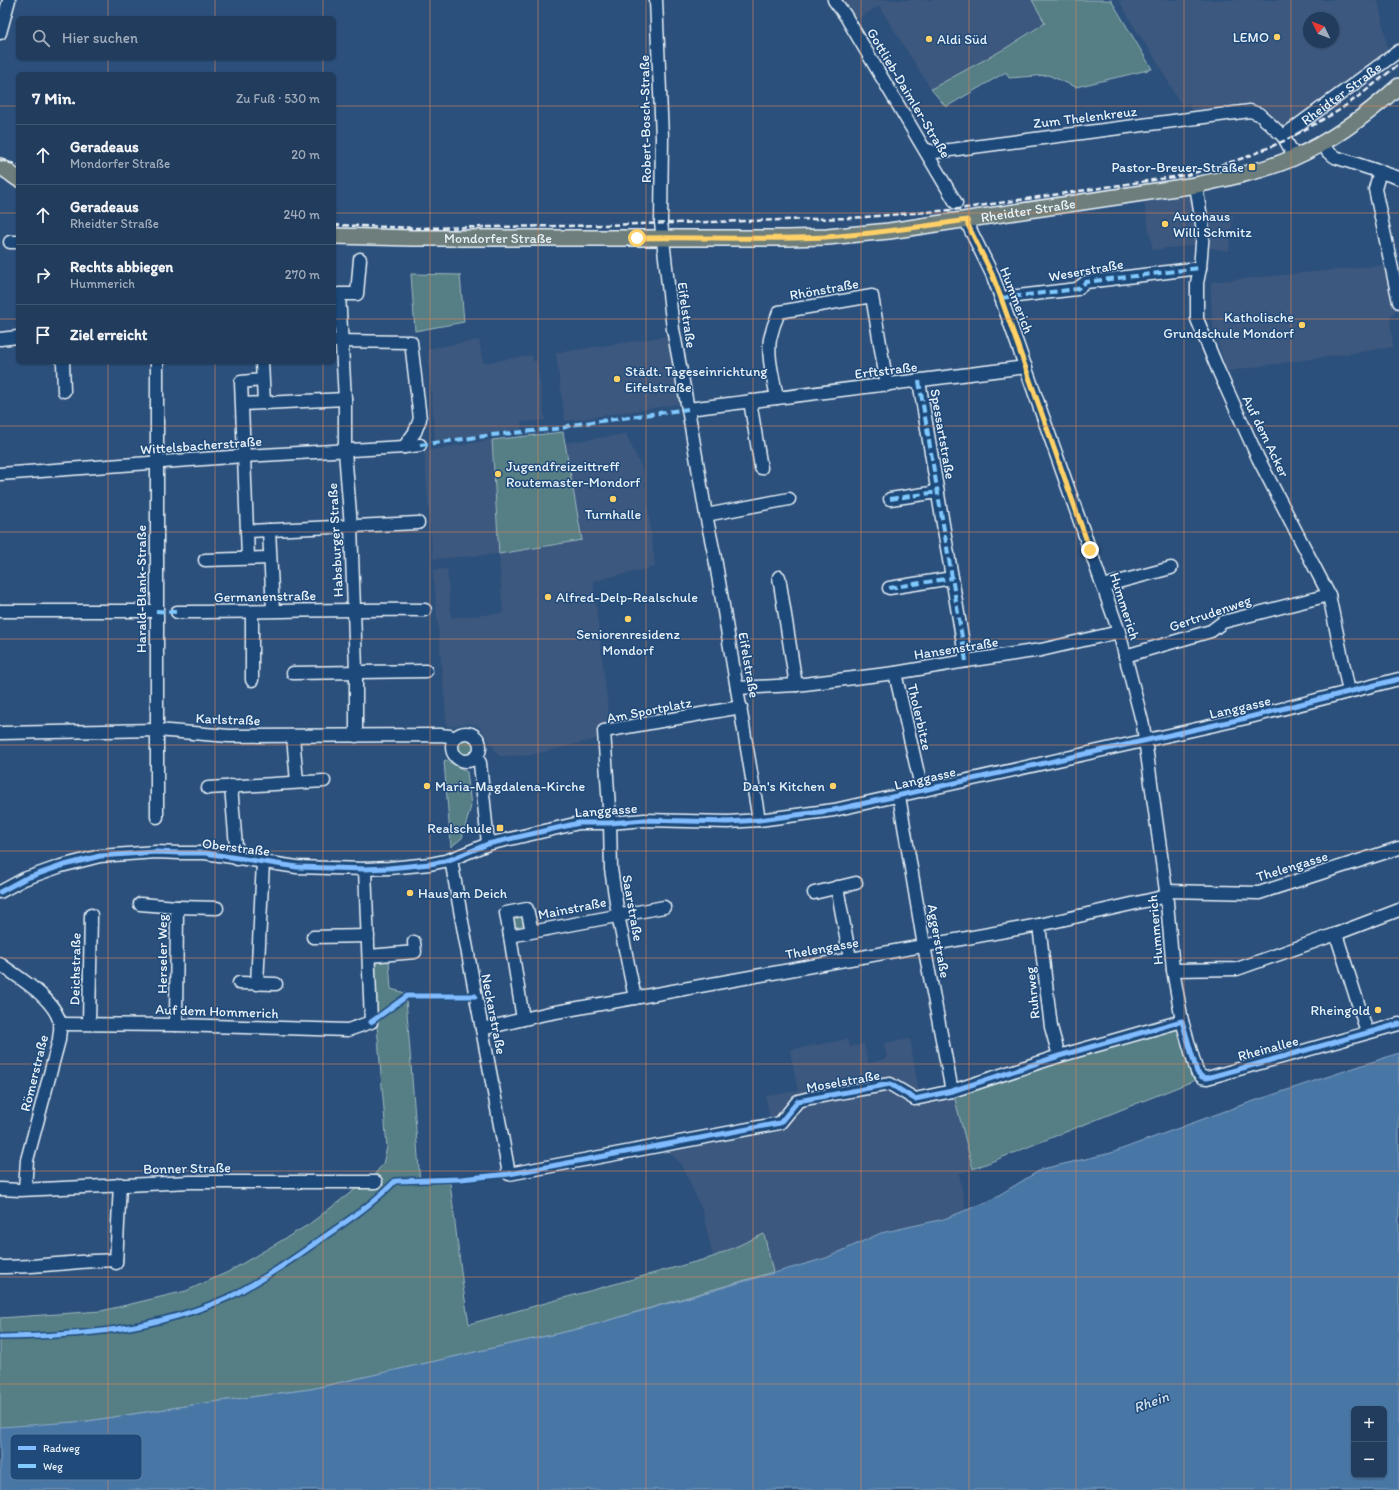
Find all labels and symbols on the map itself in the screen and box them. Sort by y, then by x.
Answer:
north arrow [1303,12,1339,48]
street label: Gottlieb-Daimler-Straße [863,25,954,162]
place label: LEMO [1233,29,1269,46]
place label: Aldi Süd [937,31,988,48]
marker: LEMO [1272,32,1282,42]
marker: Aldi Süd [924,34,934,44]
street label: Robert-Bosch-Straße [636,54,655,183]
street label: Rheidter Straße [1298,58,1385,129]
street label: Zum Thelenkreuz [1032,103,1138,132]
place label: Pastor-Breuer-Straße [1112,159,1244,176]
marker: Pastor-Breuer-Straße [1247,162,1257,172]
street label: Rheidter Straße [980,195,1077,226]
place label: Autohaus Willi Schmitz [1173,208,1252,241]
marker: Autohaus Willi Schmitz [1160,219,1170,229]
route start [628,229,646,247]
street label: Mondorfer Straße [444,230,552,247]
street label: Weserstraße [1047,255,1125,285]
street label: Hummerich [996,264,1037,336]
street label: Rhönstraße [788,275,860,304]
street label: Eifelstraße [673,281,700,350]
place label: Katholische Grundschule Mondorf [1163,309,1295,342]
marker: Katholische Grundschule Mondorf [1297,320,1307,330]
street label: Erftstraße [854,358,919,383]
place label: Städt. Tageseinrichtung Eifelstraße [625,363,768,396]
marker: Städt. Tageseinrichtung Eifelstraße [612,374,622,384]
street label: Spessartstraße [926,388,959,481]
street label: Auf dem Acker [1238,392,1293,480]
street label: Wittelsbacherstraße [140,433,263,458]
place label: Jugendfreizeittreff Routemaster-Mondorf [506,458,641,491]
marker: Jugendfreizeittreff Routemaster-Mondorf [493,469,503,479]
street label: Habsburger Straße [324,482,347,598]
marker: Turnhalle [608,494,618,504]
place label: Turnhalle [585,506,642,523]
street label: Harald-Blank-Straße [133,525,150,653]
route end [1081,541,1099,559]
street label: Hummerich [1106,570,1143,642]
street label: Germanenstraße [214,587,317,606]
place label: Alfred-Delp-Realschule [556,589,698,606]
street label: Gertrudenweg [1167,591,1254,635]
marker: Alfred-Delp-Realschule [543,592,553,602]
marker: Seniorenresidenz Mondorf [623,614,633,624]
place label: Seniorenresidenz Mondorf [576,626,680,659]
street label: Eifelstraße [734,631,763,700]
street label: Hansenstraße [913,633,1000,664]
street label: Tholerbitze [904,682,936,752]
street label: Langgasse [1208,692,1273,723]
street label: Am Sportplatz [605,694,694,727]
street label: Karlstraße [195,710,261,729]
street label: Langgasse [893,763,958,794]
place label: Maria-Magdalena-Kirche [435,778,585,795]
place label: Dan's Kitchen [743,778,825,795]
marker: Maria-Magdalena-Kirche [422,781,432,791]
marker: Dan's Kitchen [828,781,838,791]
street label: Langgasse [574,800,638,821]
place label: Realschule [427,820,492,837]
marker: Realschule [495,823,505,833]
street label: Oberstraße [201,835,271,860]
street label: Thelengasse [1254,847,1330,885]
street label: Saarstraße [618,874,647,943]
place label: Haus am Deich [418,885,508,902]
marker: Haus am Deich [405,888,415,898]
street label: Mainstraße [536,893,608,923]
street label: Hummerich [1144,894,1167,966]
street label: Aggerstraße [924,903,953,980]
street label: Herseler Weg [154,913,171,994]
street label: Deichstraße [66,932,85,1005]
street label: Thelengasse [784,934,860,963]
street label: Ruhrweg [1021,965,1044,1020]
street label: Neckarstraße [477,972,510,1056]
street label: Auf dem Hommerich [155,1001,279,1022]
place label: Rheingold [1311,1002,1370,1019]
marker: Rheingold [1373,1005,1383,1015]
street label: Rheinallee [1236,1032,1301,1065]
street label: Römerstraße [17,1033,52,1113]
street label: Moselstraße [805,1067,882,1096]
street label: Bonner Straße [143,1159,231,1178]
water label: Rhein [1131,1387,1171,1417]
legend [10,1434,142,1480]
text: Radweg [43,1442,80,1455]
text: Weg [43,1460,63,1473]

